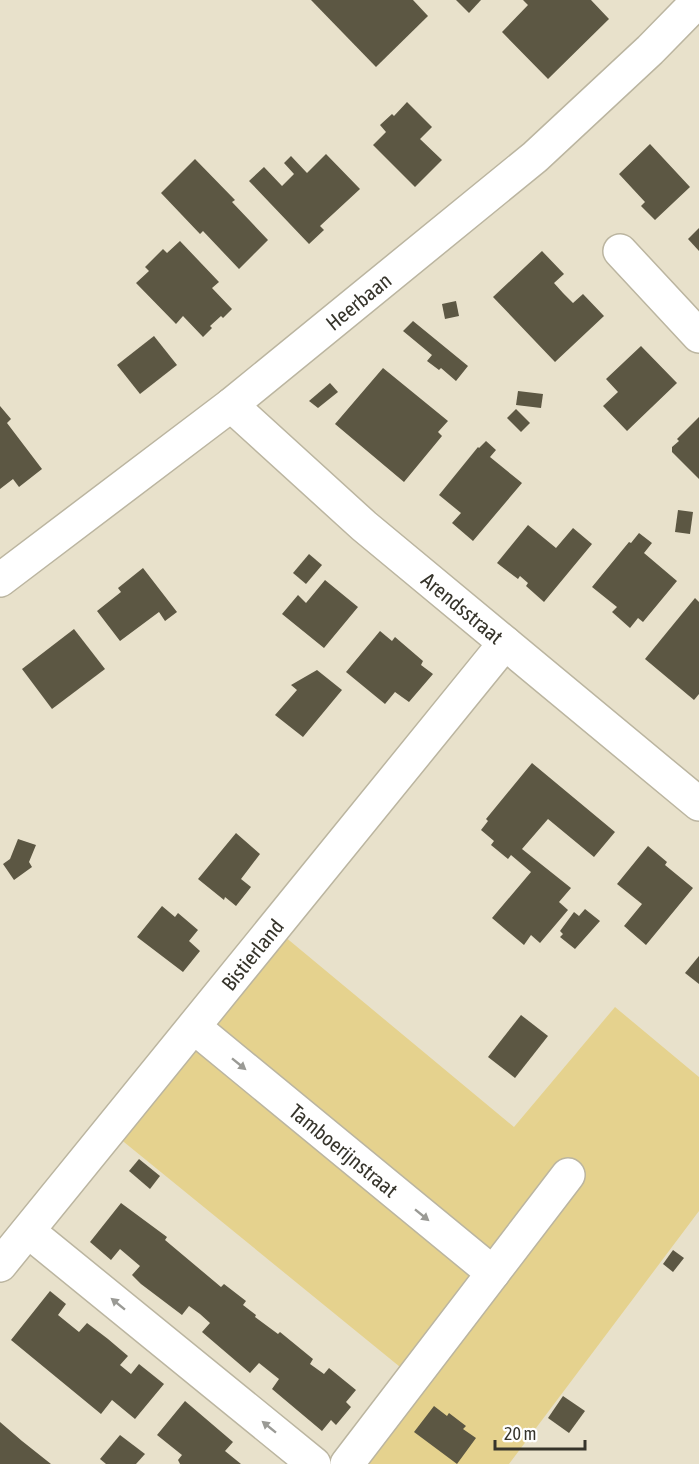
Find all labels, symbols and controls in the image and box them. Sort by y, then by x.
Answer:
street label: Heerbaan [321,268,396,335]
street label: Arendsstraat [417,567,508,649]
street label: Bistierland [216,914,288,995]
one-way arrow [231,1057,246,1070]
street label: Tamboerijnstraat [285,1099,403,1202]
one-way arrow [414,1208,430,1221]
one-way arrow [111,1298,126,1311]
scale bar [495,1413,585,1451]
one-way arrow [262,1421,277,1434]
text: 20 m [504,1423,536,1444]

